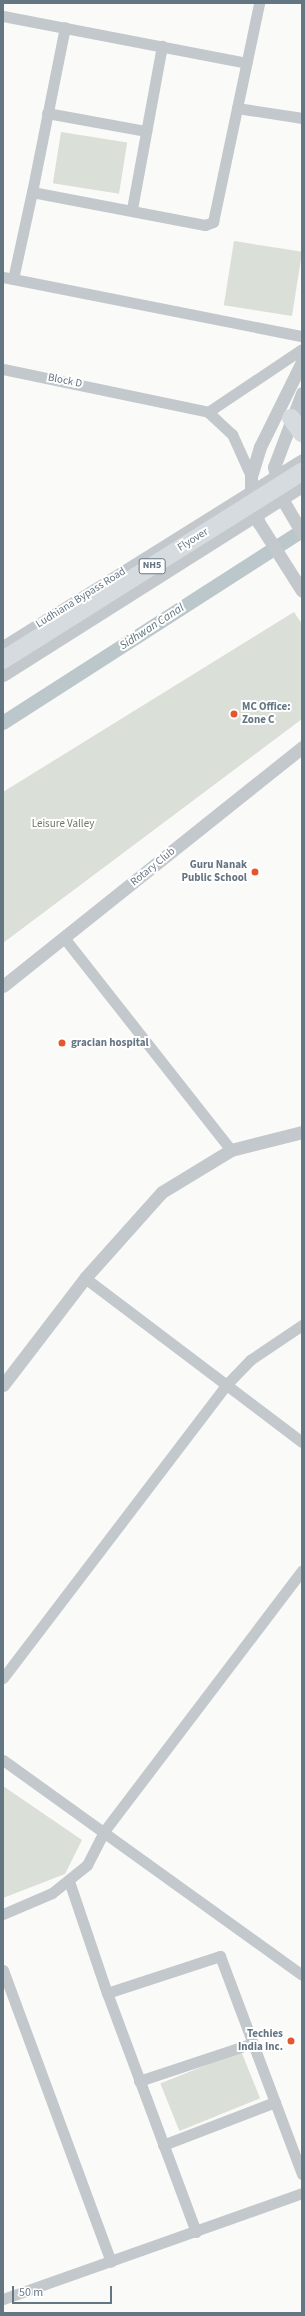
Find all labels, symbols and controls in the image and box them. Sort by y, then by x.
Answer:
street label: Block D [47,371,83,391]
street label: Flyover [175,525,211,555]
road number: NH5 [138,558,166,574]
street label: Ludhiana Bypass Road [34,565,128,631]
water label: Sidhwan Canal [117,601,187,653]
place label: MC Office: Zone C [242,701,291,727]
marker: MC Office: Zone C [229,709,239,719]
park label: Leisure Valley [32,817,94,831]
street label: Rotary Club [128,845,178,889]
place label: Guru Nanak Public School [181,859,247,885]
marker: Guru Nanak Public School [250,867,260,877]
place label: gracian hospital [71,1036,149,1050]
marker: gracian hospital [56,1037,68,1049]
place label: Techies India Inc. [238,2028,283,2054]
marker: Techies India Inc. [286,2036,296,2046]
scale bar [14,2278,114,2304]
text: 50 m [19,2284,43,2301]

